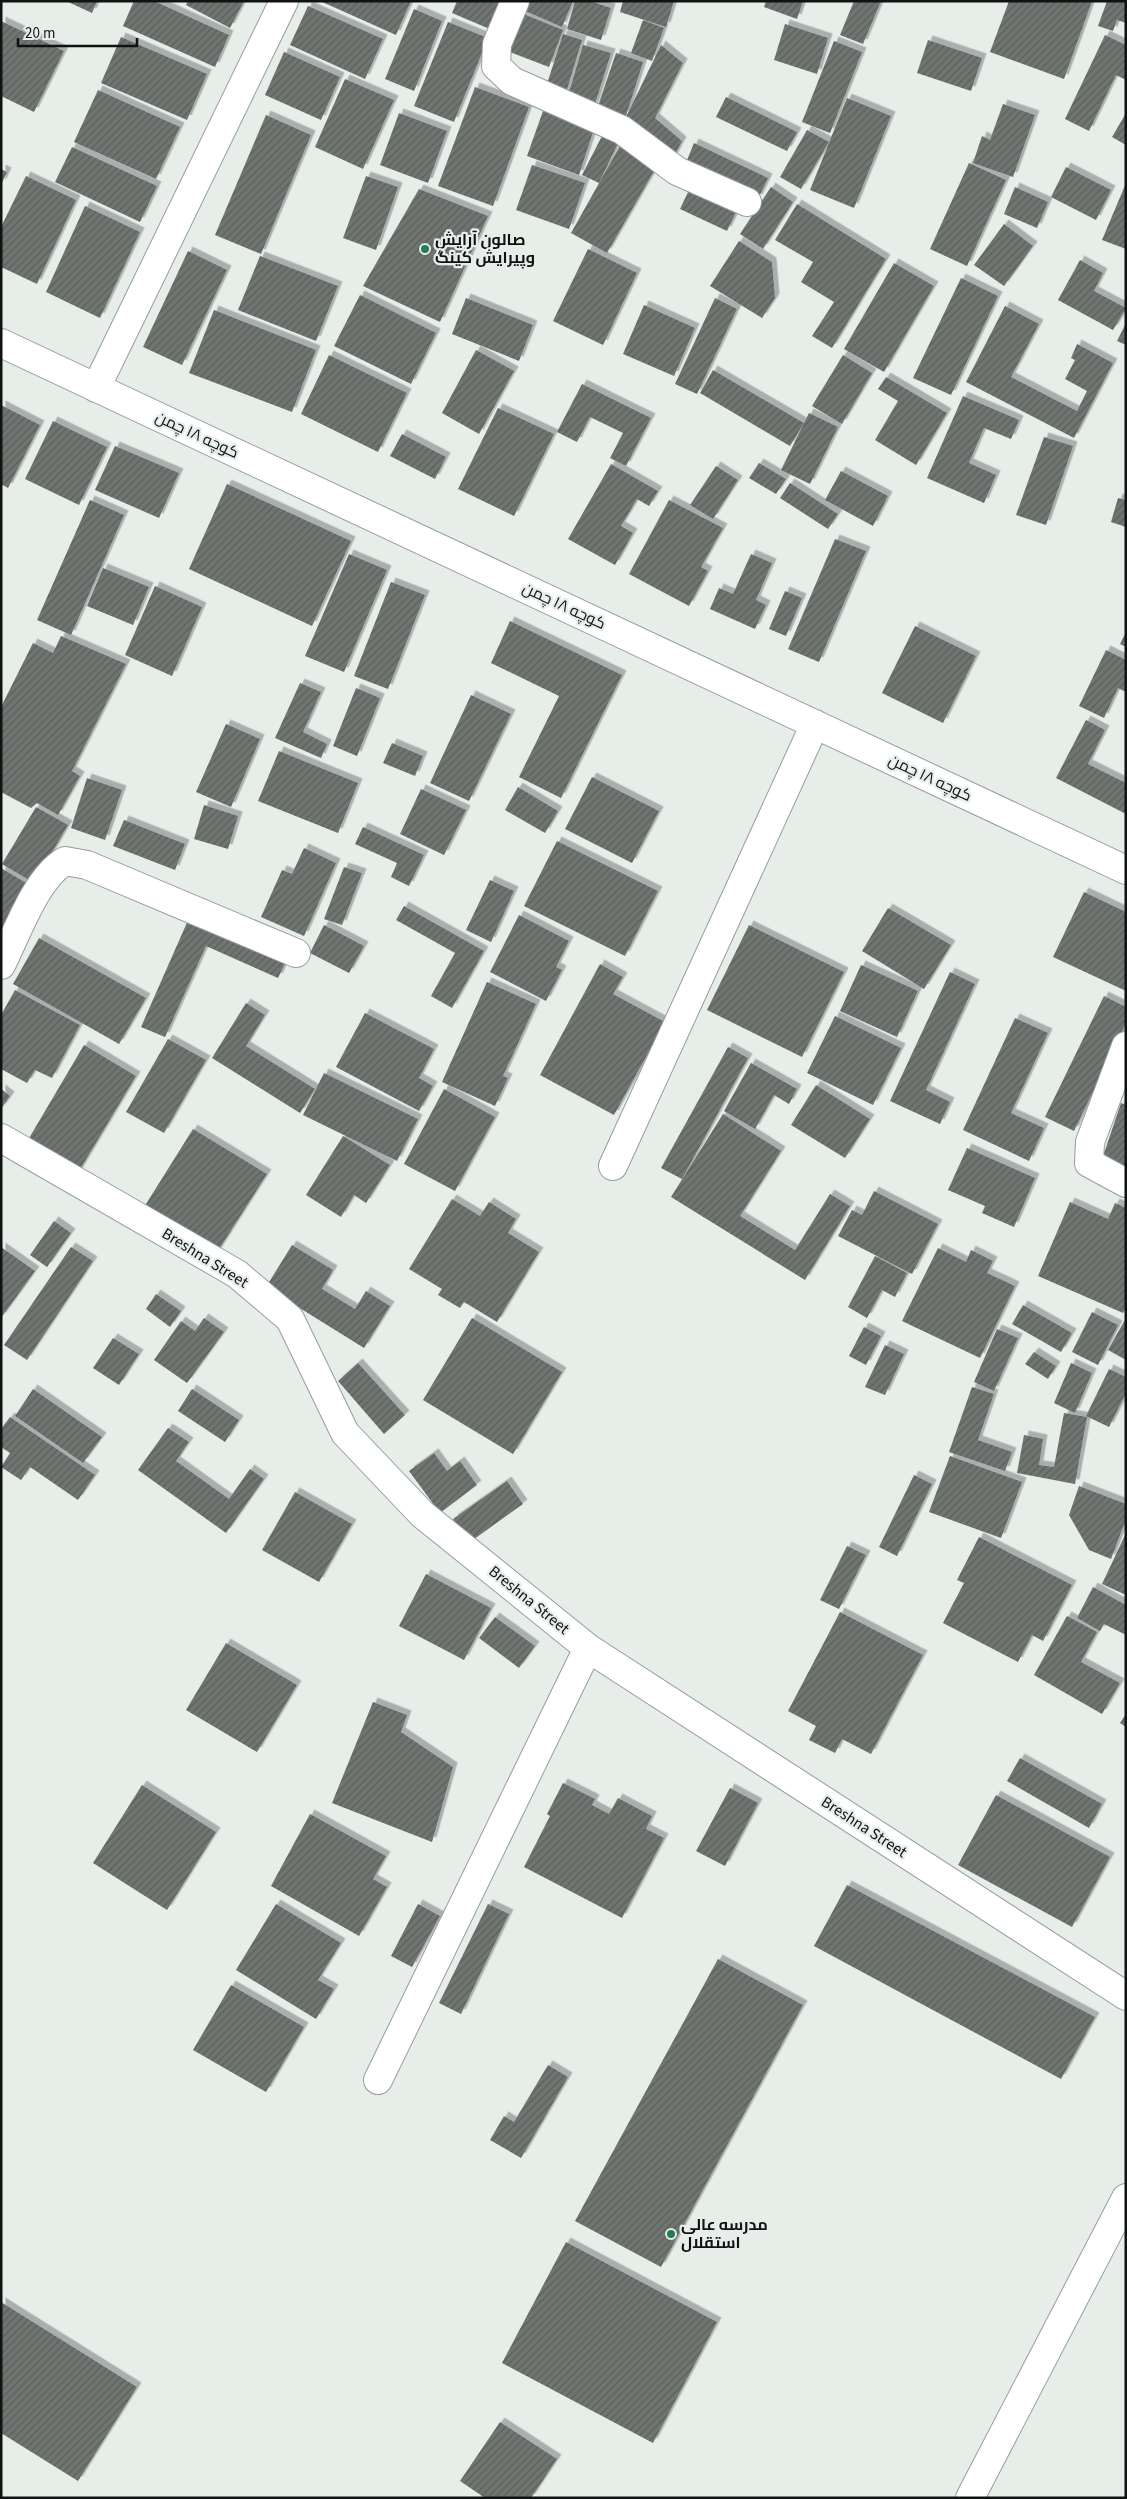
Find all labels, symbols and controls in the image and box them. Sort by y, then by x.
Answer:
scale bar [18,15,136,47]
text: 20 m [25,23,55,44]
place label: صالون آرایش وپیرایش کینگ [435,229,535,269]
marker: صالون آرایش وپیرایش کینگ [419,243,431,255]
street label: كوچه ١٨ چمن [152,406,242,464]
street label: كوچه ١٨ چمن [519,577,609,635]
street label: كوچه ١٨ چمن [885,749,975,807]
street label: Breshna Street [158,1223,253,1294]
street label: Breshna Street [484,1561,575,1640]
street label: Breshna Street [817,1791,912,1863]
place label: مدرسه عالی استقلال [681,2214,768,2254]
marker: مدرسه عالی استقلال [665,2228,677,2240]

